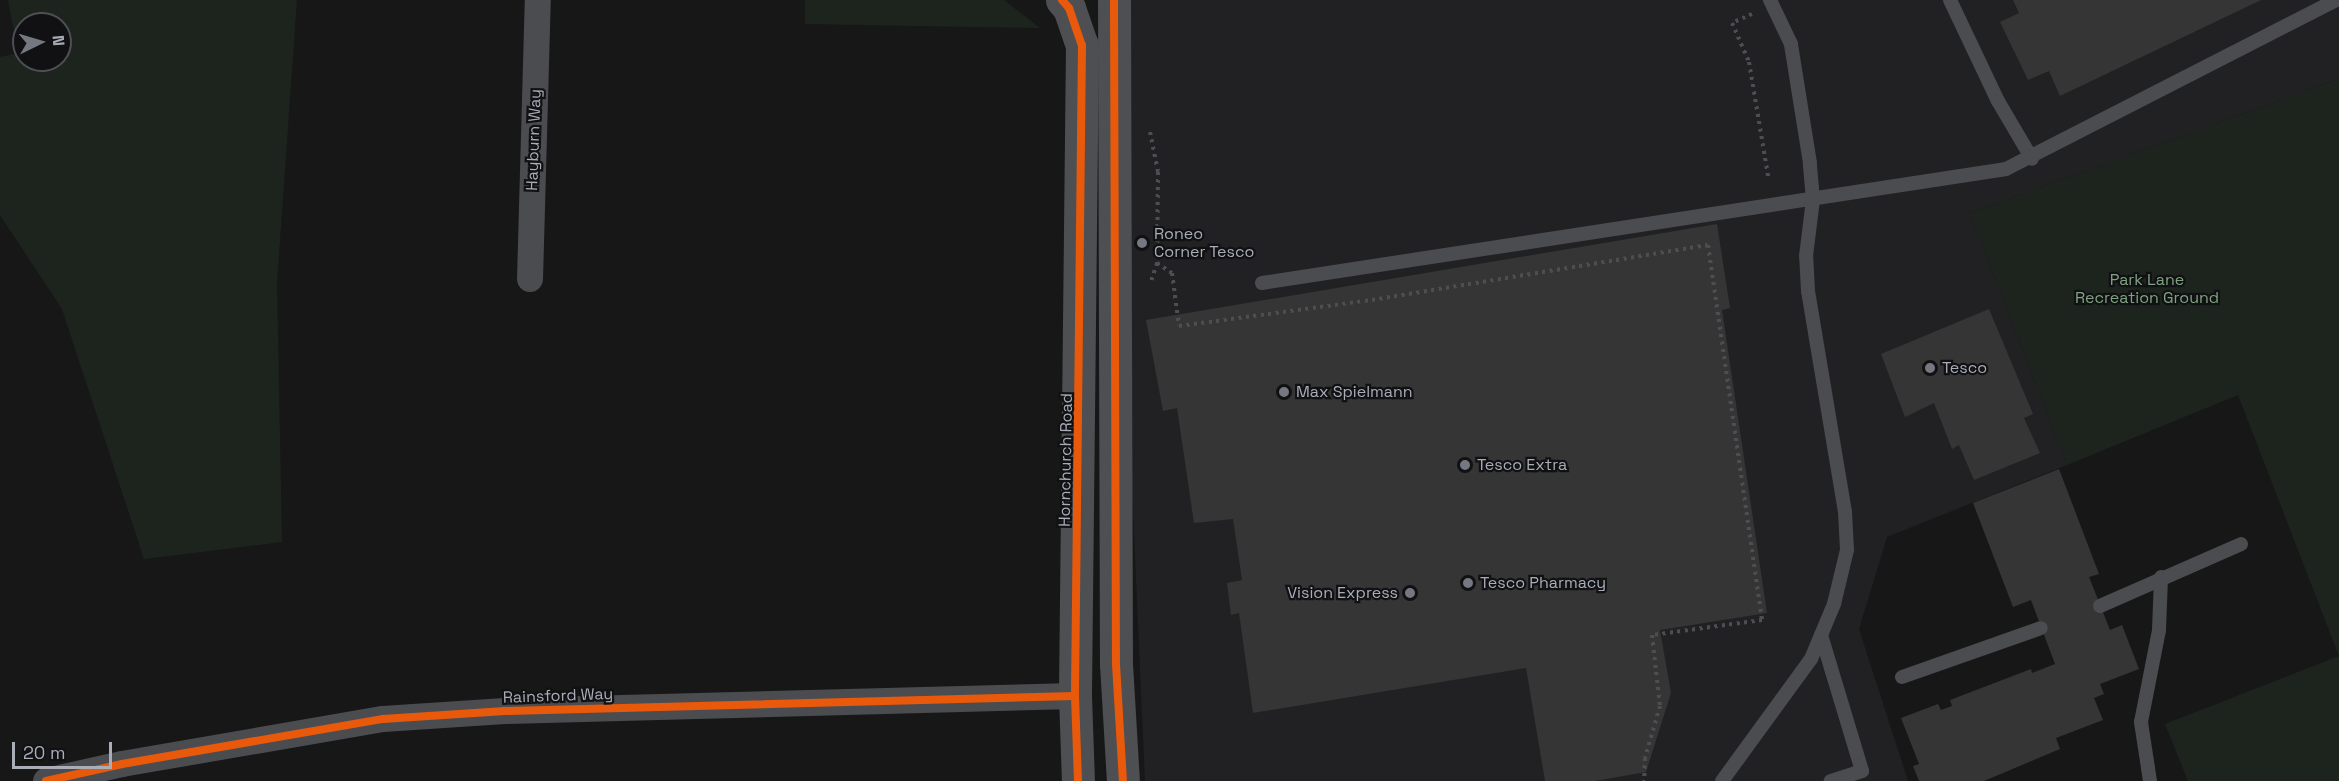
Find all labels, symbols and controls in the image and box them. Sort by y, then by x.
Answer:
north arrow [12,12,72,72]
text: N [48,34,69,47]
street label: Hayburn Way [523,89,545,191]
place label: Roneo Corner Tesco [1154,224,1255,262]
marker: Roneo Corner Tesco [1135,236,1149,250]
park label: Park Lane Recreation Ground [2075,270,2219,308]
place label: Tesco [1942,358,1987,378]
marker: Tesco [1923,361,1937,375]
place label: Max Spielmann [1296,382,1413,402]
marker: Max Spielmann [1277,385,1291,399]
street label: Hornchurch Road [1055,393,1077,527]
place label: Tesco Extra [1477,455,1567,475]
marker: Tesco Extra [1458,458,1472,472]
place label: Tesco Pharmacy [1480,573,1606,593]
marker: Tesco Pharmacy [1461,576,1475,590]
place label: Vision Express [1287,583,1398,603]
marker: Vision Express [1403,586,1417,600]
street label: Rainsford Way [502,684,614,708]
scale bar [15,730,116,768]
text: 20 m [23,741,66,764]

